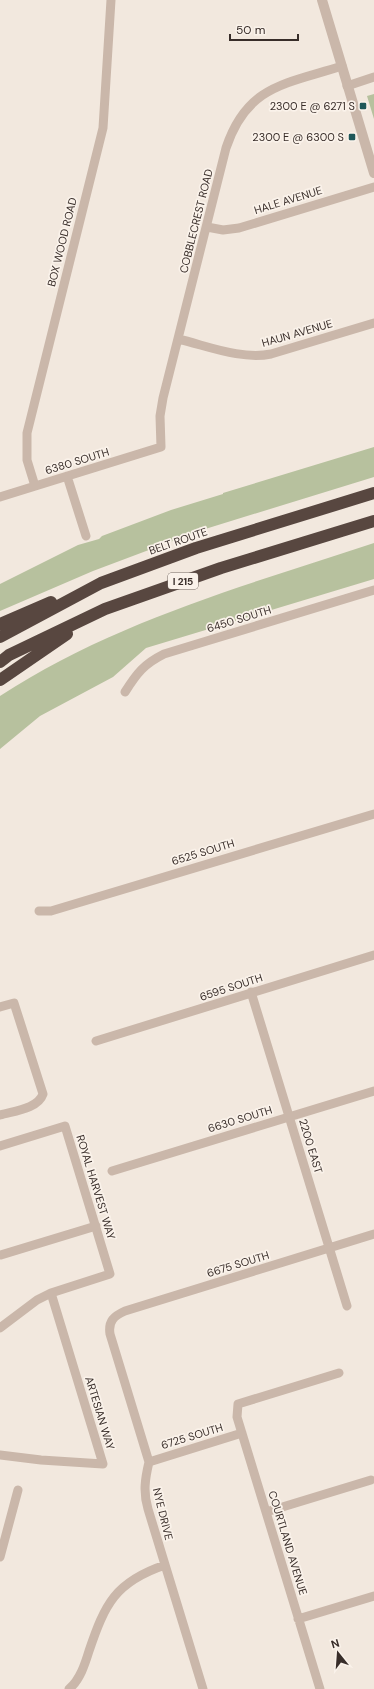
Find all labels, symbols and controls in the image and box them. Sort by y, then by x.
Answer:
scale bar [230,16,298,42]
text: 50 m [236,22,265,38]
place label: 2300 E @ 6271 S [270,99,355,113]
marker: 2300 E @ 6271 S [358,101,368,111]
place label: 2300 E @ 6300 S [252,130,344,144]
marker: 2300 E @ 6300 S [347,132,357,142]
street label: COBBLECREST ROAD [176,167,216,275]
street label: HALE AVENUE [252,183,324,217]
street label: BOX WOOD ROAD [44,196,80,288]
street label: HAUN AVENUE [260,316,334,350]
street label: 6380 SOUTH [43,445,111,477]
street label: BELT ROUTE [147,524,209,558]
road number: I 215 [168,573,198,589]
street label: 6450 SOUTH [205,603,273,635]
street label: 6525 SOUTH [170,836,236,868]
street label: 6595 SOUTH [198,970,264,1004]
street label: 6630 SOUTH [206,1103,274,1135]
street label: 2200 EAST [296,1117,326,1175]
street label: ROYAL HARVEST WAY [73,1133,119,1242]
street label: 6675 SOUTH [205,1248,271,1280]
street label: ARTESIAN WAY [82,1375,118,1452]
street label: 6725 SOUTH [159,1420,225,1452]
street label: NYE DRIVE [150,1486,176,1542]
street label: COURTLAND AVENUE [265,1489,311,1597]
north arrow [318,1633,358,1673]
text: N [329,1636,341,1651]

